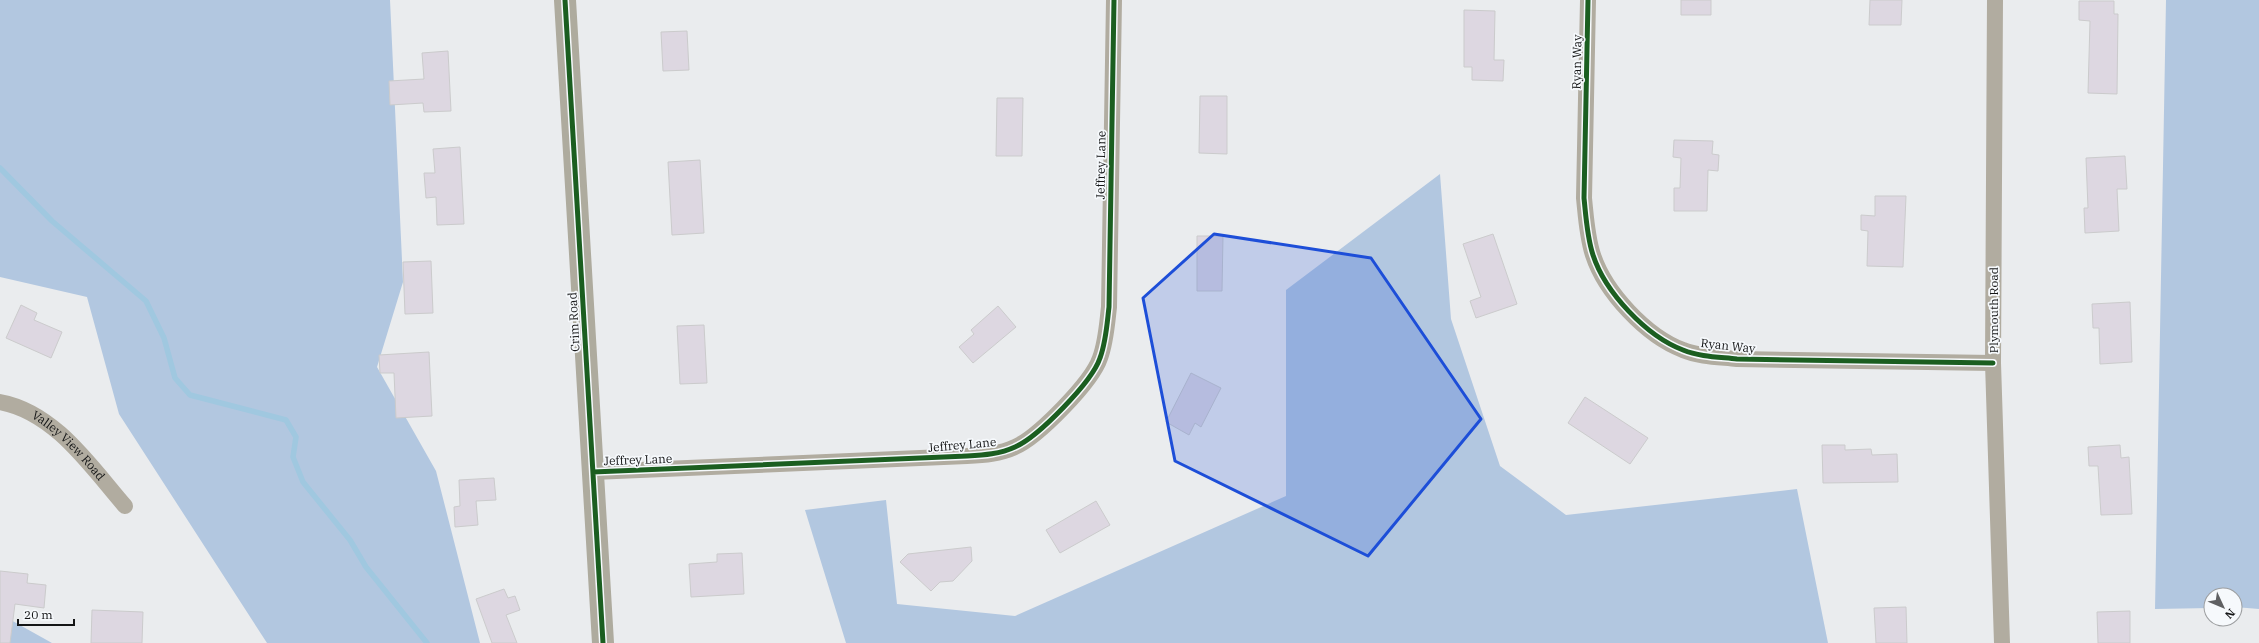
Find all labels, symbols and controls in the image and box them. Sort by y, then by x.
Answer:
street label: Ryan Way [1569,34,1584,90]
street label: Jeffrey Lane [1092,131,1109,199]
street label: Plymouth Road [1986,267,2001,353]
street label: Crim Road [564,292,583,352]
street label: Ryan Way [1700,335,1757,356]
street label: Valley View Road [29,407,108,483]
street label: Jeffrey Lane [927,434,997,455]
street label: Jeffrey Lane [603,451,673,468]
north arrow [2203,587,2243,627]
scale bar [18,601,74,627]
text: N [2222,606,2238,622]
text: 20 m [24,607,53,622]

